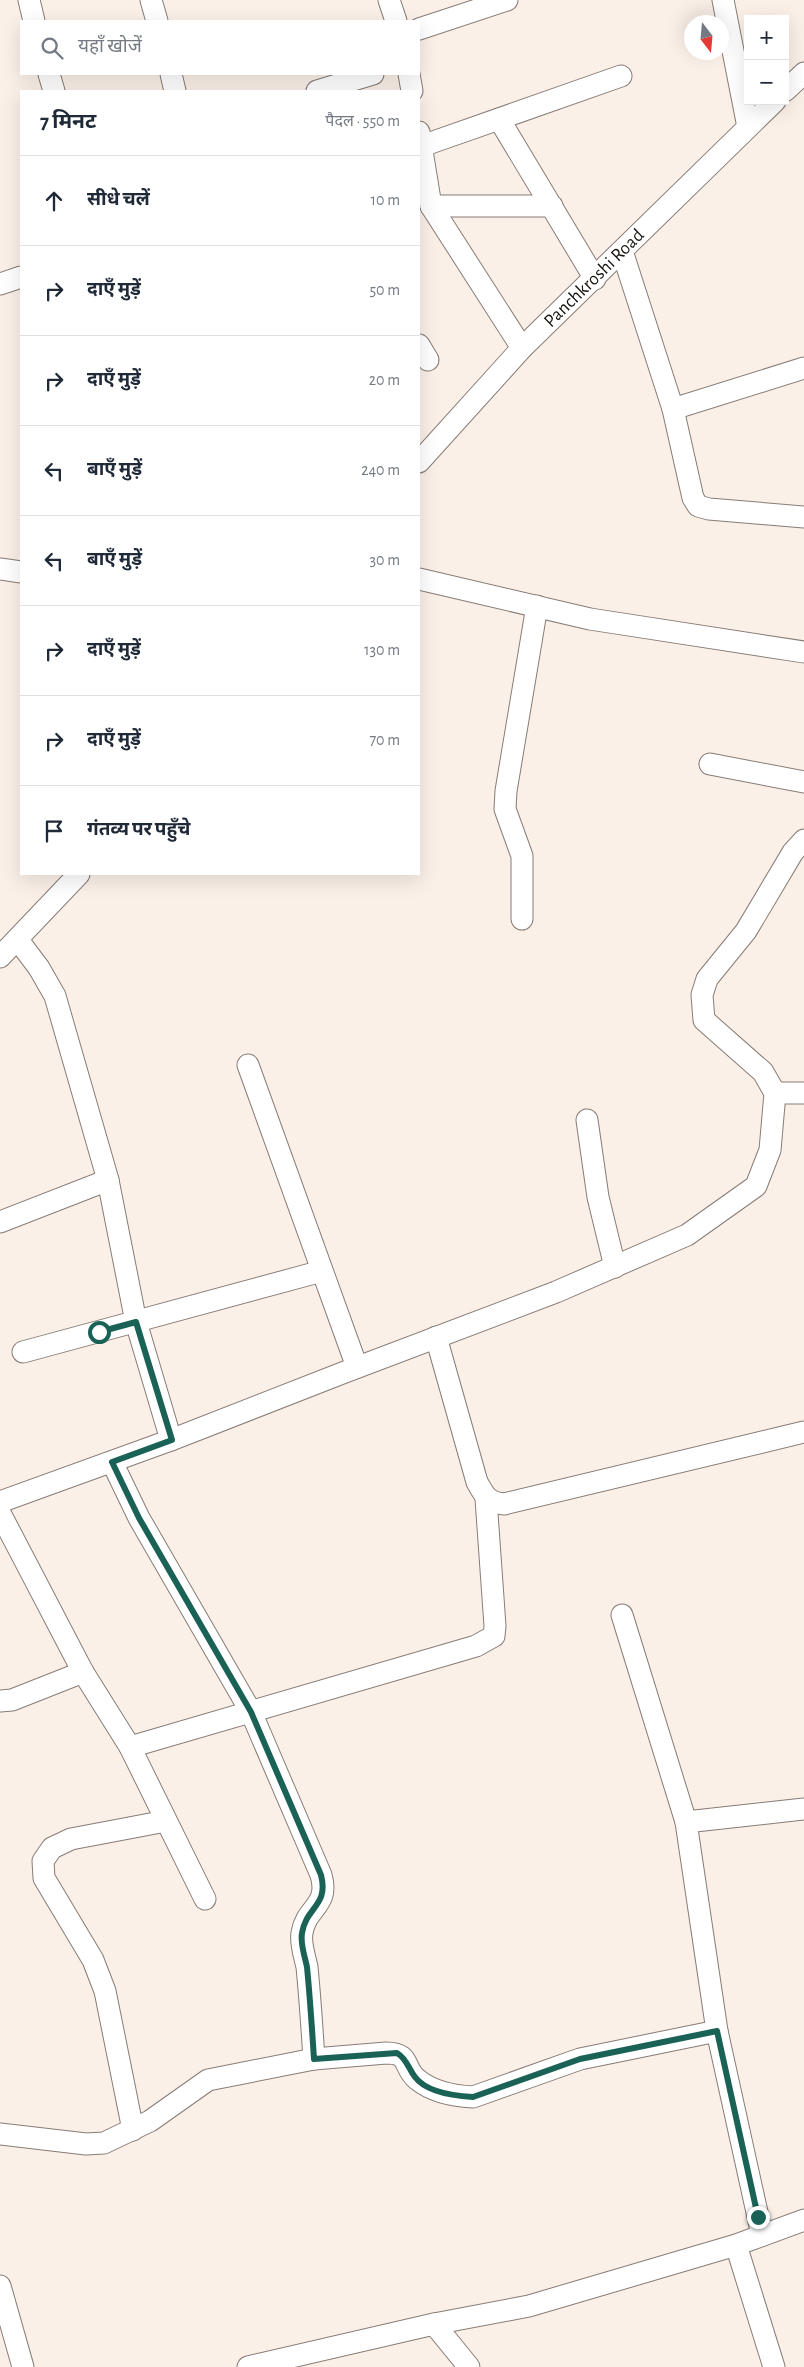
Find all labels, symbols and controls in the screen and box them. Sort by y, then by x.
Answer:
north arrow [684,15,729,60]
map controls [744,15,789,105]
button: + [744,15,789,60]
search box [20,20,420,75]
icon: search [38,34,66,62]
text: यहाँ खोजें [78,37,142,56]
button: − [744,60,789,105]
text: 7 मिनट [40,111,96,132]
text: पैदल · 550 m [325,113,400,129]
icon: ahead [40,187,68,215]
text: सीधे चलें [87,190,150,209]
text: 10 m [371,192,400,208]
street label: Panchkroshi Road [540,225,648,331]
icon: right [40,277,68,305]
text: दाएँ मुड़ें [87,280,141,299]
text: 50 m [369,282,400,298]
icon: right [40,367,68,395]
text: दाएँ मुड़ें [87,370,141,389]
text: 20 m [369,372,400,388]
icon: left [40,457,68,485]
text: बाएँ मुड़ें [87,460,142,479]
text: 240 m [361,462,400,478]
icon: left [40,547,68,575]
text: बाएँ मुड़ें [87,550,142,569]
text: 30 m [370,552,400,568]
icon: right [40,637,68,665]
text: दाएँ मुड़ें [87,640,141,659]
text: 130 m [364,642,400,658]
icon: right [40,727,68,755]
text: दाएँ मुड़ें [87,730,141,749]
text: 70 m [369,732,400,748]
icon: arrive [40,817,68,845]
text: गंतव्य पर पहुँचे [87,820,190,839]
route start [88,1321,111,1344]
route end [747,2206,770,2229]

